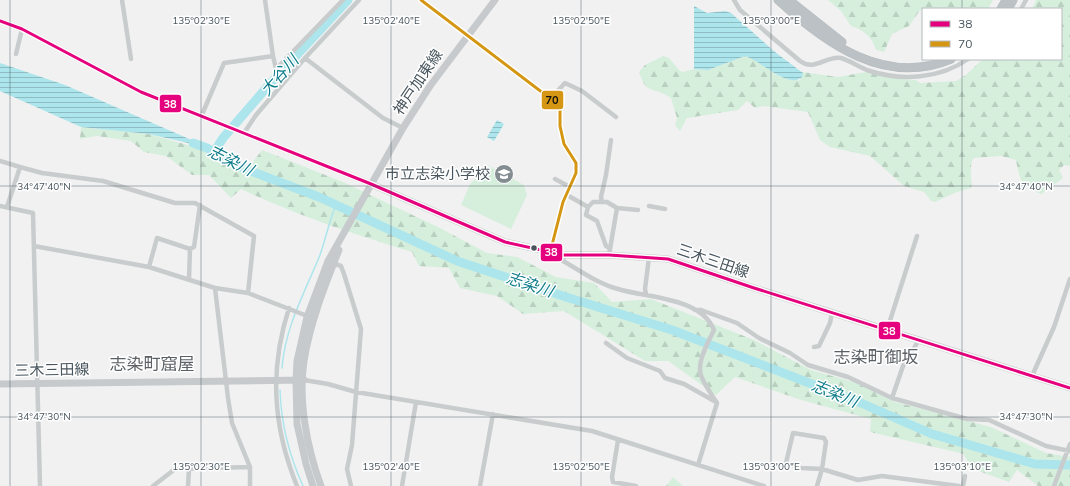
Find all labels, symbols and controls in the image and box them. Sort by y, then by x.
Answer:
legend [922,8,1062,60]
text: 135°02'30"E [172,14,230,27]
text: 135°02'40"E [362,14,420,27]
text: 135°02'50"E [552,14,610,27]
text: 135°03'00"E [742,14,800,27]
text: 38 [958,16,972,31]
text: 70 [958,36,972,51]
street label: 神戸加東線 [389,45,446,118]
water label: 大谷川 [256,49,304,100]
line badge: 70 [541,90,564,110]
text: 70 [545,93,559,107]
line badge: 38 [159,94,182,113]
text: 38 [163,97,177,111]
water label: 志染川 [205,140,259,180]
school or university icon: 市立志染小学校 [493,163,515,185]
place label: 市立志染小学校 [385,164,490,183]
text: 34°47'40"N [17,180,71,193]
text: 34°47'40"N [999,180,1053,193]
street label: 三木三田線 [675,239,752,282]
unlabelled marker [529,243,539,253]
line badge: 38 [540,243,563,262]
text: 38 [544,245,558,259]
water label: 志染川 [504,267,558,302]
line badge: 38 [878,321,901,340]
text: 38 [882,324,896,338]
district label: 志染町御坂 [834,346,919,367]
district label: 志染町窟屋 [110,353,195,374]
street label: 三木三田線 [14,359,90,380]
water label: 志染川 [809,375,863,412]
text: 34°47'30"N [17,410,71,423]
text: 34°47'30"N [999,410,1053,423]
text: 135°02'30"E [172,460,230,473]
text: 135°02'40"E [362,460,420,473]
text: 135°02'50"E [552,460,610,473]
text: 135°03'00"E [742,460,800,473]
text: 135°03'10"E [933,460,991,473]

